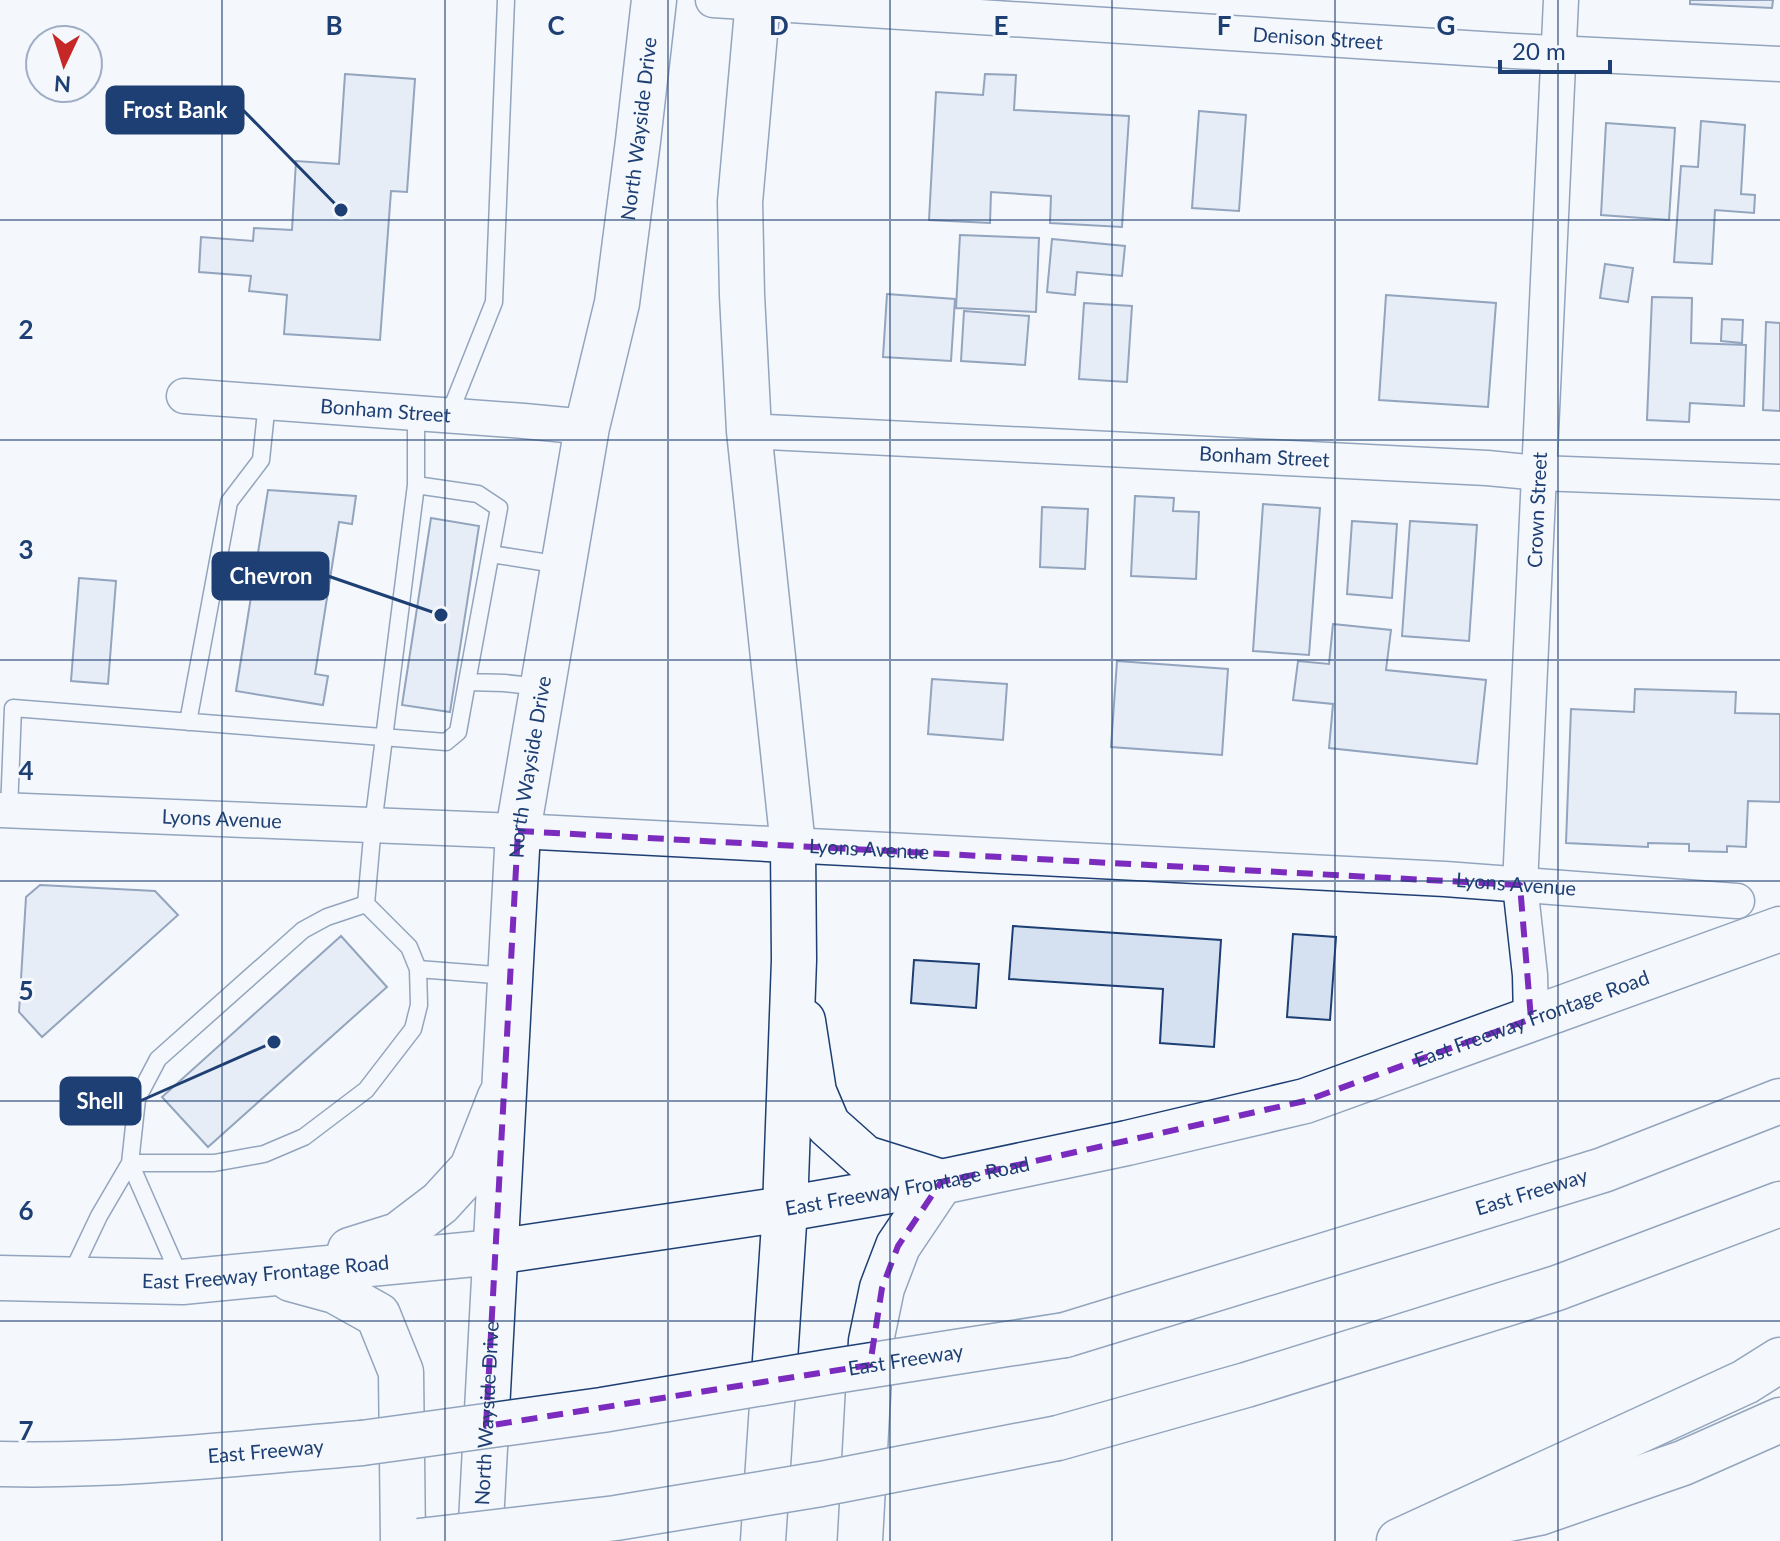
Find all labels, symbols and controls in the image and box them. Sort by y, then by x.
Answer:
text: B [325,9,343,41]
text: C [547,9,565,41]
text: D [769,9,789,41]
text: E [994,9,1008,41]
text: F [1217,9,1231,41]
text: G [1437,9,1455,41]
street label: Denison Street [1252,21,1384,54]
north arrow [24,24,104,104]
scale bar [1500,24,1610,74]
street label: North Wayside Drive [615,36,661,222]
text: 20 m [1512,36,1566,65]
text: N [53,70,72,99]
callout: Frost Bank [107,87,243,133]
text: Frost Bank [123,96,228,123]
text: 2 [18,313,34,345]
street label: Bonham Street [319,393,452,427]
street label: Bonham Street [1199,441,1330,471]
street label: Crown Street [1522,451,1551,568]
text: 3 [18,533,34,565]
callout: Chevron [213,553,328,599]
text: Chevron [230,562,312,589]
street label: North Wayside Drive [504,674,555,859]
text: 4 [18,754,34,786]
street label: Lyons Avenue [161,804,282,832]
street label: Lyons Avenue [808,833,930,863]
street label: Lyons Avenue [1455,867,1577,900]
street label: East Freeway Frontage Road [1411,964,1652,1071]
text: 5 [18,974,34,1006]
callout: Shell [61,1078,140,1124]
text: Shell [76,1087,124,1114]
street label: East Freeway Frontage Road [783,1151,1031,1220]
street label: East Freeway [1472,1162,1591,1219]
text: 6 [18,1194,34,1226]
street label: East Freeway Frontage Road [142,1249,390,1293]
street label: North Wayside Drive [469,1320,503,1506]
street label: East Freeway [846,1338,965,1380]
text: 7 [18,1414,34,1446]
street label: East Freeway [207,1433,325,1467]

